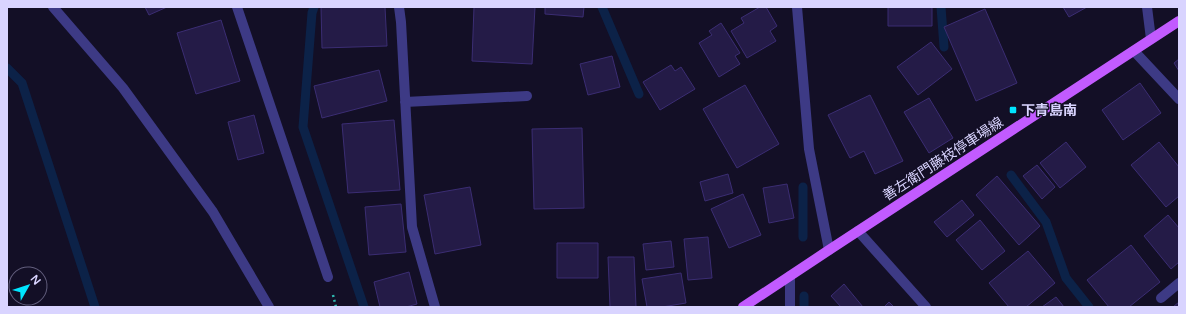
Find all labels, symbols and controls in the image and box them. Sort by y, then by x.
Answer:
place label: 下青島南 [1021,102,1077,119]
marker: 下青島南 [1008,105,1018,115]
street label: 善左衛門藤枝停車場線 [880,114,1006,204]
north arrow [8,266,48,306]
text: N [28,272,43,288]

